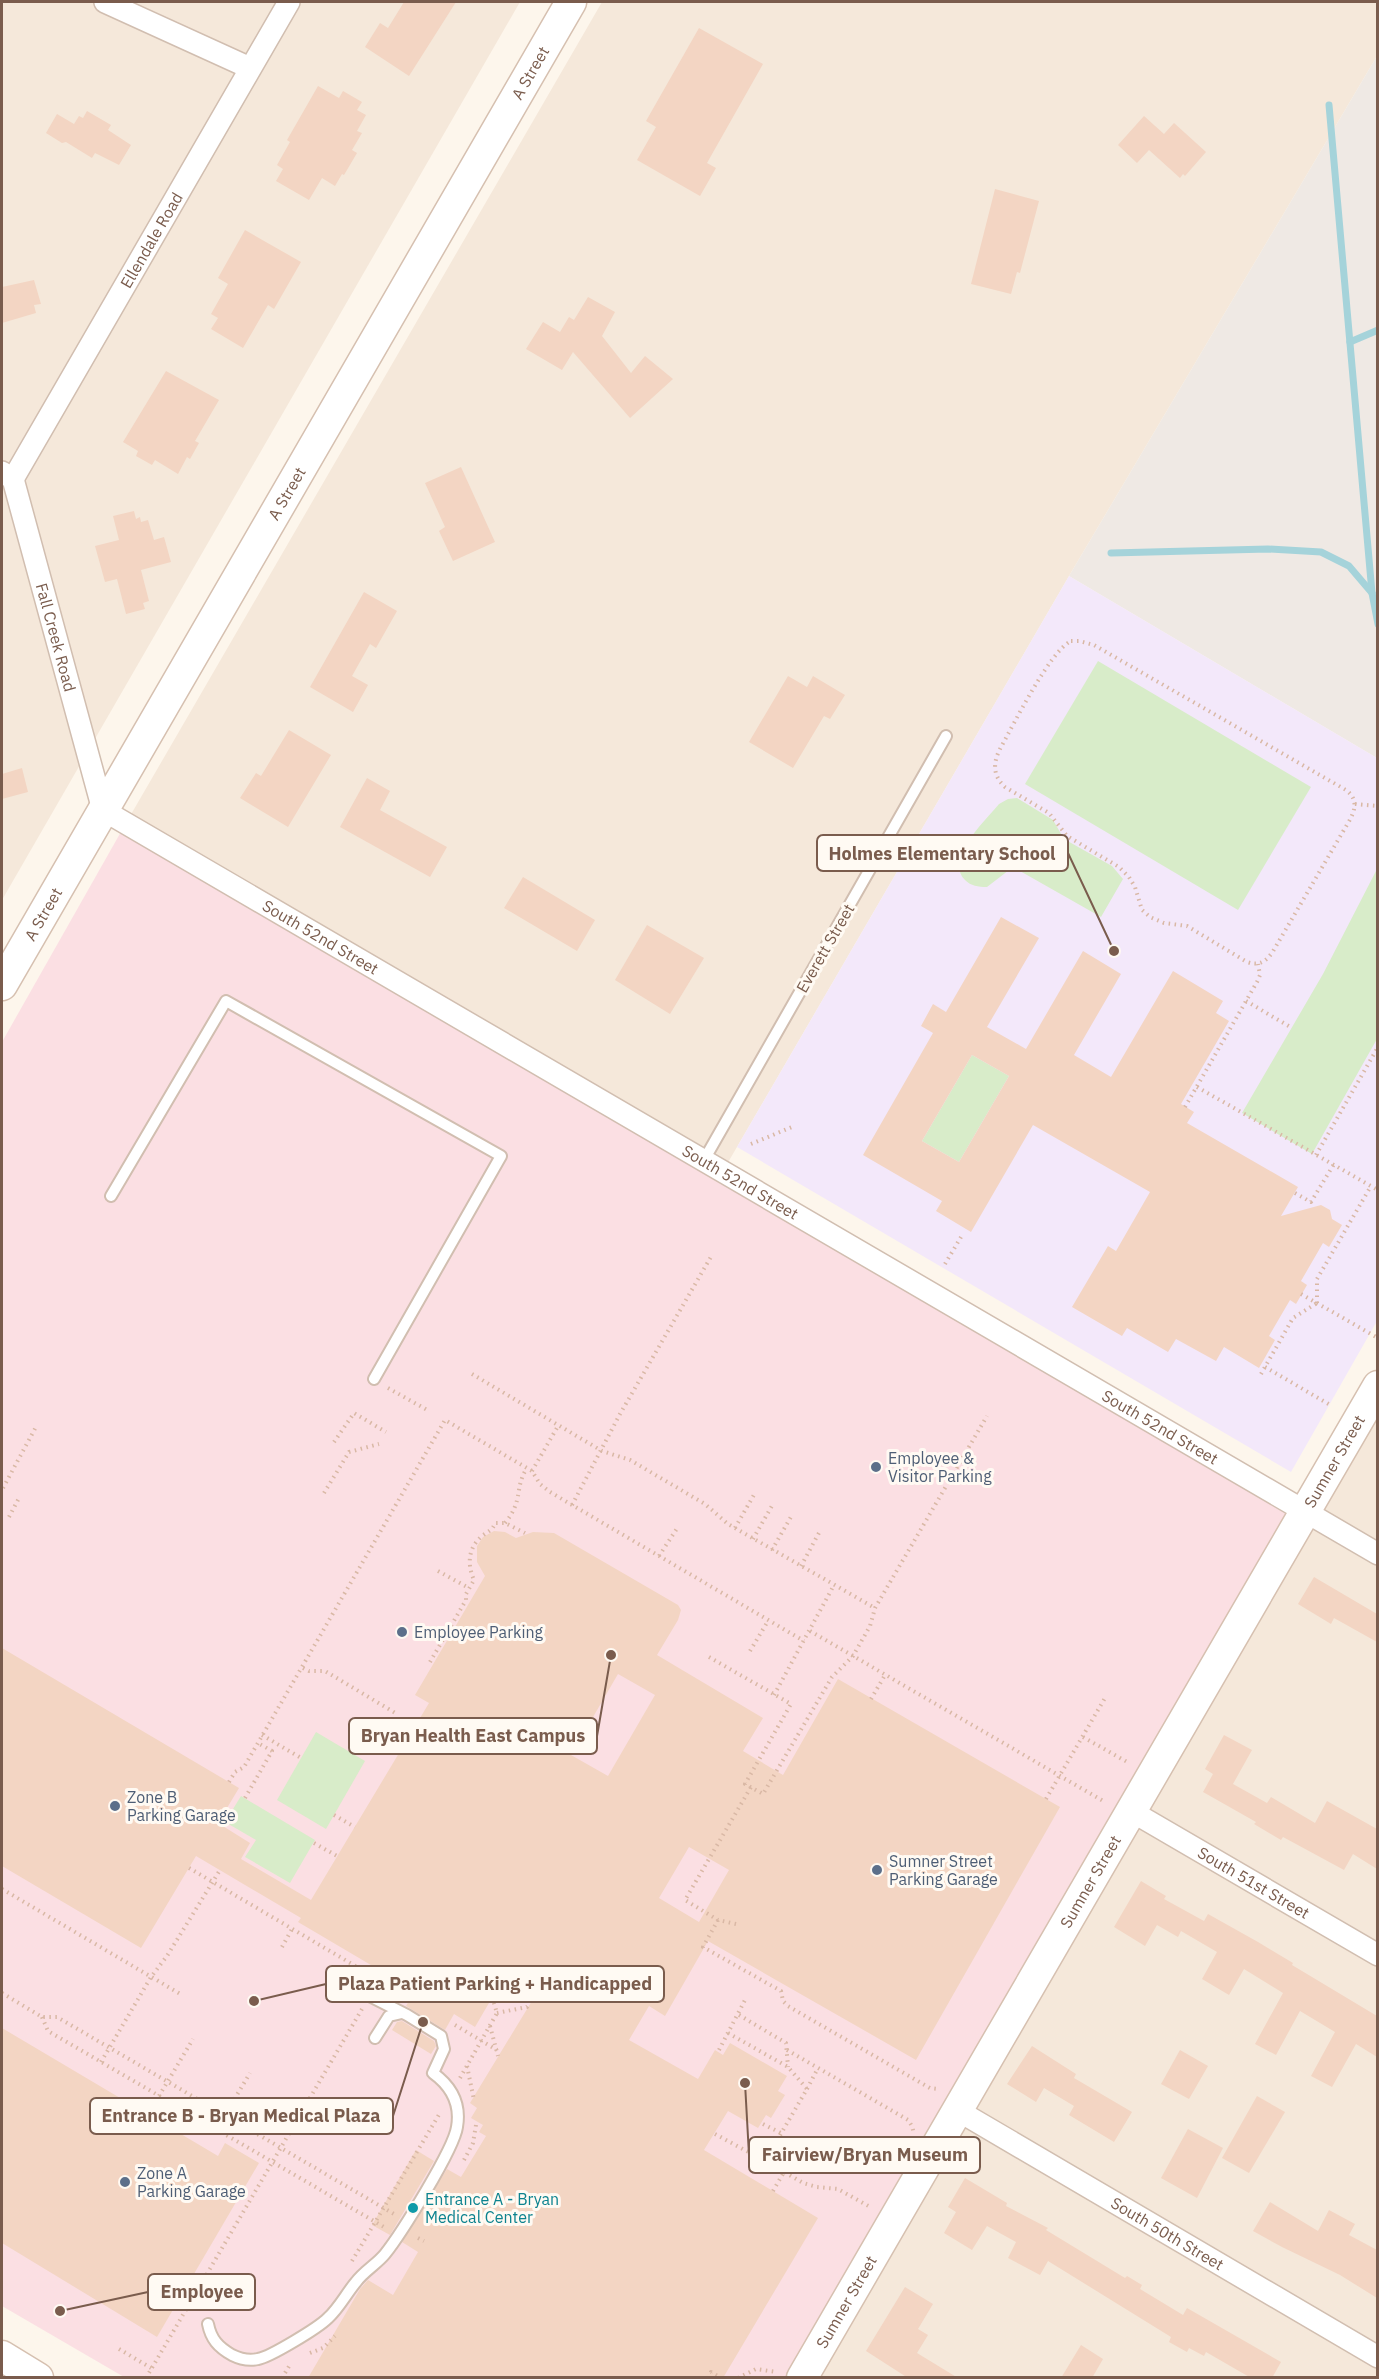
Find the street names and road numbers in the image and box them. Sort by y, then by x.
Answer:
street label: A Street [507,43,553,103]
street label: Ellendale Road [116,189,187,292]
street label: A Street [263,463,310,524]
street label: Fall Creek Road [32,581,80,694]
street label: A Street [20,884,66,944]
street label: South 52nd Street [259,895,382,979]
street label: Everett Street [792,900,858,996]
street label: South 52nd Street [679,1140,802,1224]
street label: South 52nd Street [1098,1385,1222,1469]
street label: Sumner Street [1300,1411,1369,1511]
street label: Sumner Street [1056,1832,1125,1932]
street label: South 51st Street [1194,1842,1313,1923]
street label: South 50th Street [1107,2193,1228,2274]
street label: Sumner Street [811,2252,881,2352]

